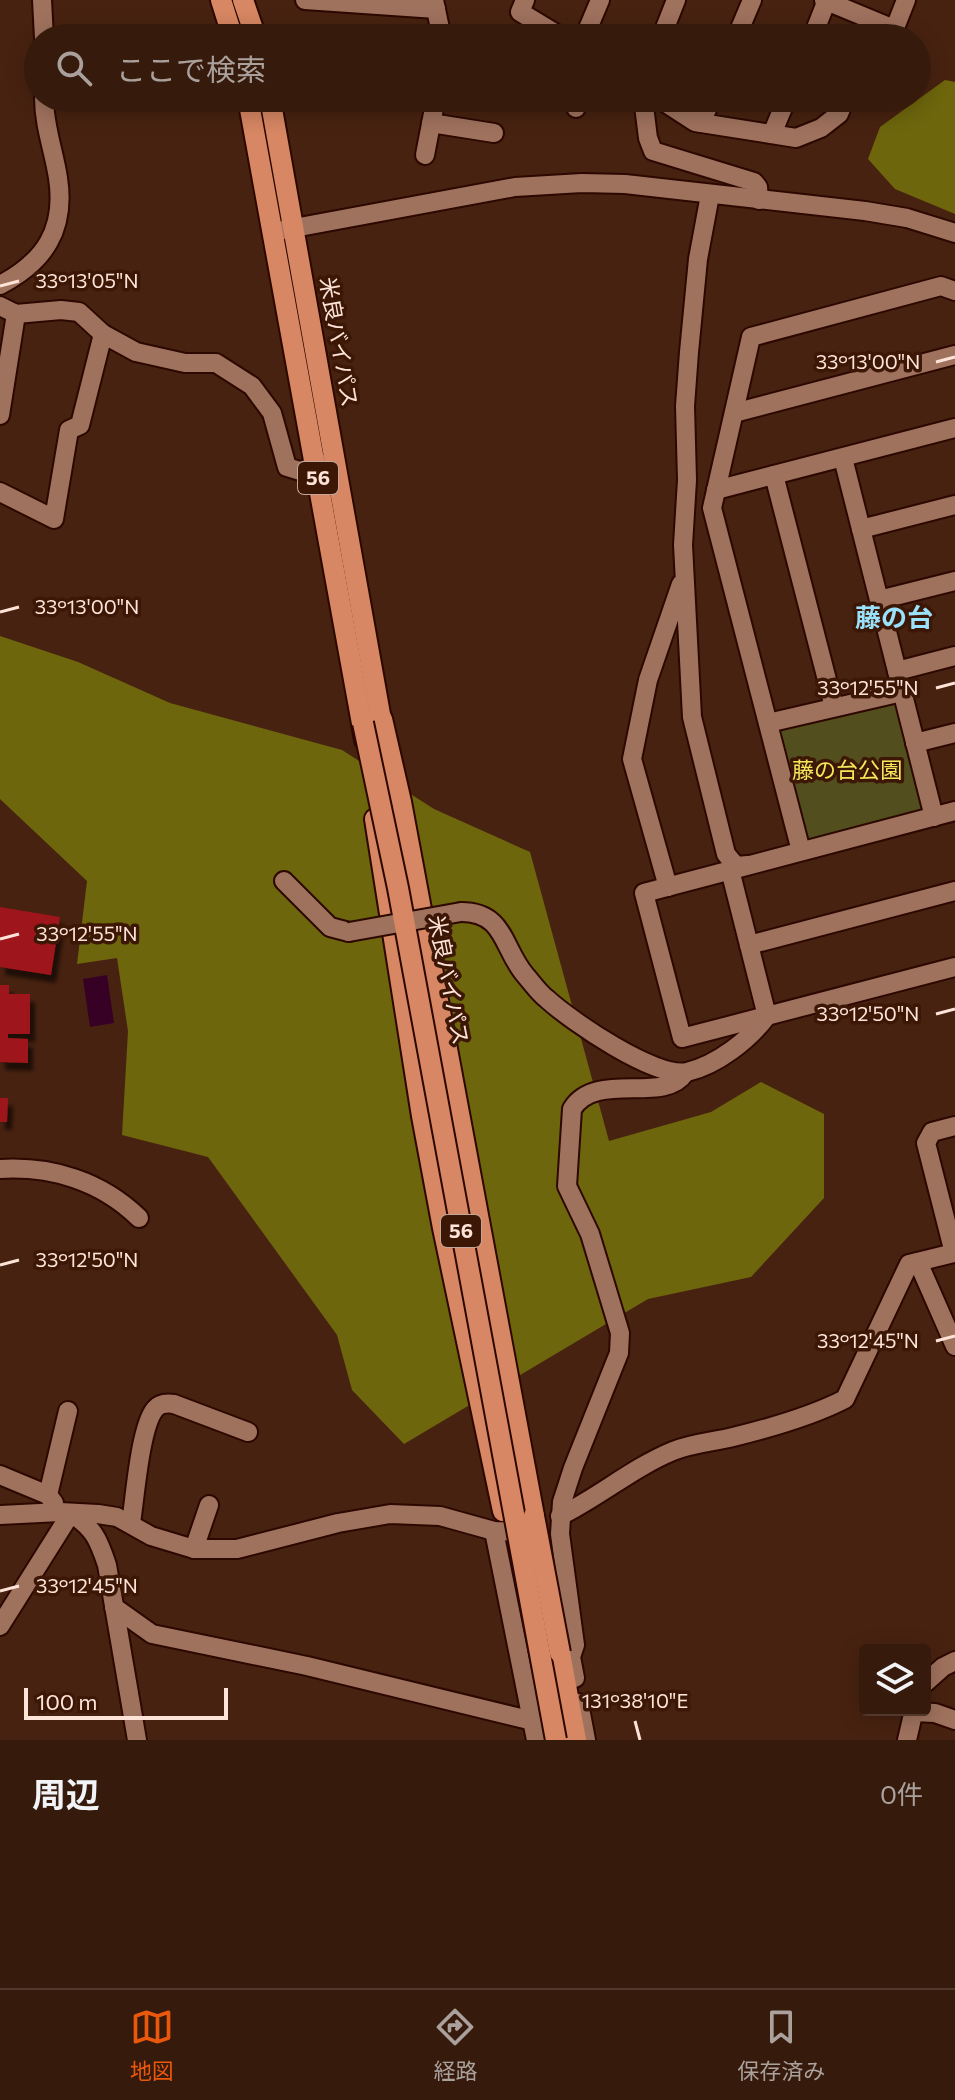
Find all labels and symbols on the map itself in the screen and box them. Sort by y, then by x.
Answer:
text: 33°13'05"N [35,268,139,292]
street label: 米良バイパス [315,275,364,409]
text: 33°13'00"N [816,349,920,373]
road number: 56 [298,462,338,494]
text: 33°13'00"N [35,594,139,618]
district label: 藤の台 [855,601,933,632]
text: 33°12'55"N [817,675,919,699]
park label: 藤の台公園 [792,756,902,783]
street label: 米良バイパス [424,913,475,1047]
text: 33°12'55"N [36,921,138,945]
text: 33°12'50"N [817,1001,919,1025]
road number: 56 [441,1215,481,1247]
text: 33°12'50"N [36,1247,138,1271]
text: 33°12'45"N [817,1328,919,1352]
text: 33°12'45"N [36,1573,138,1597]
scale bar [24,1684,228,1720]
text: 131°38'10"E [582,1688,688,1712]

